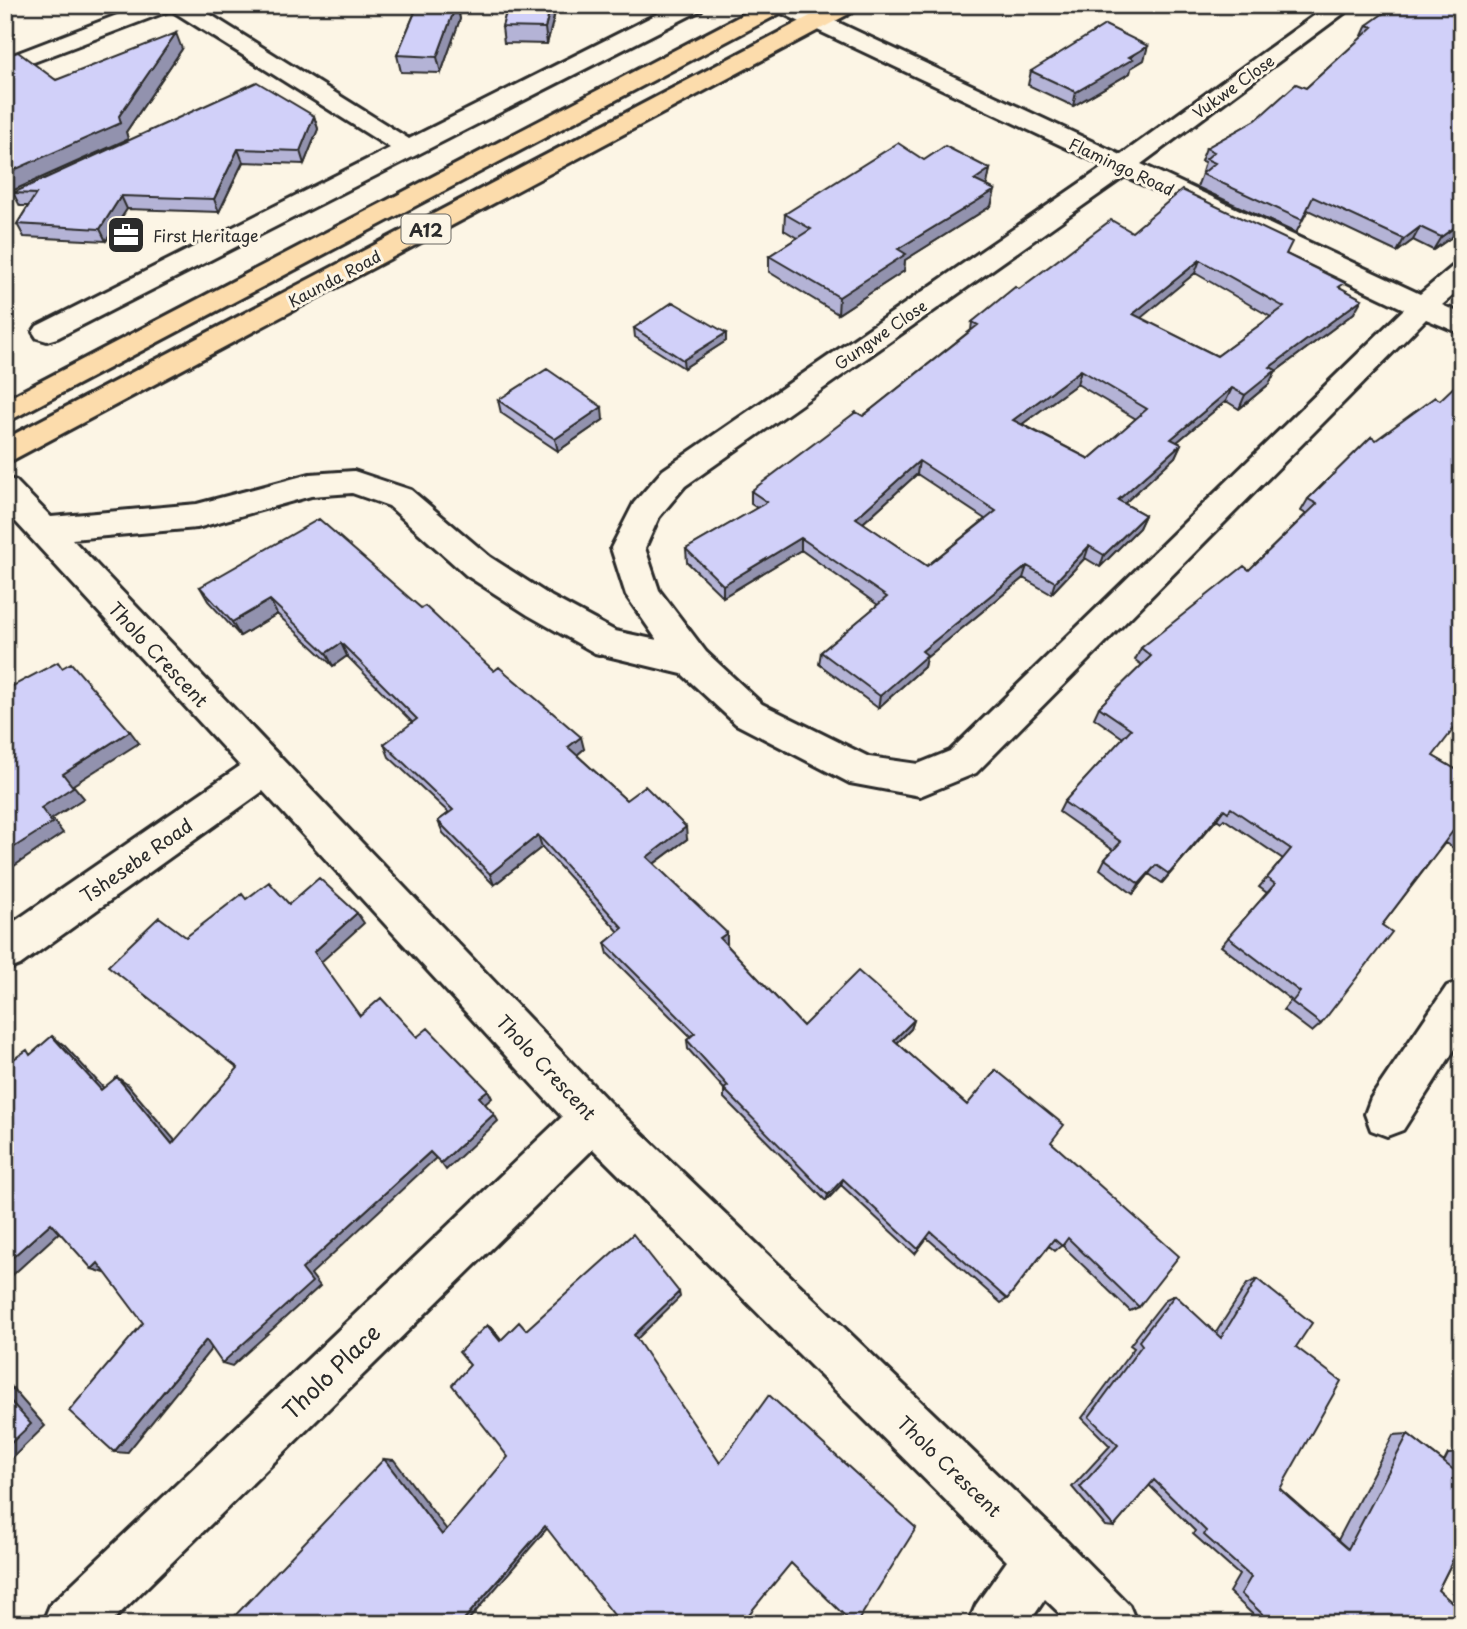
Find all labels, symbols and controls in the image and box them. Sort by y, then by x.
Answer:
street label: Vukwe Close [1187,48,1279,124]
street label: Flamingo Road [1065,131,1179,201]
office icon: First Heritage [105,214,147,256]
road number: A12 [402,214,450,244]
place label: First Heritage [153,223,259,247]
street label: Kaunda Road [283,243,385,313]
street label: Gungwe Close [829,293,931,375]
street label: Tholo Crescent [103,595,215,713]
street label: Tshesebe Road [74,811,198,909]
street label: Tholo Crescent [491,1008,603,1126]
street label: Tholo Place [274,1315,388,1427]
street label: Tholo Crescent [892,1409,1009,1523]

